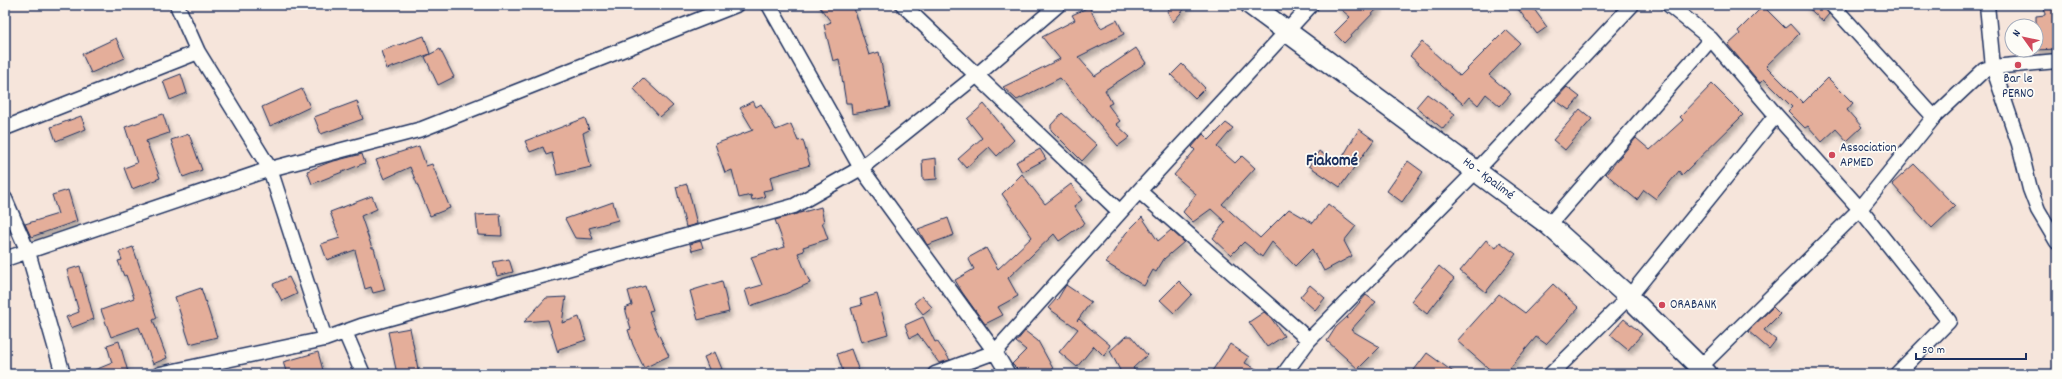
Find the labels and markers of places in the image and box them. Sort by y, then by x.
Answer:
marker: Bar le PERNO [2013,60,2023,70]
place label: Bar le PERNO [2002,70,2034,104]
place label: Association APMED [1840,139,1897,173]
marker: Association APMED [1827,150,1837,160]
place label: ORABANK [1670,296,1717,315]
marker: ORABANK [1657,300,1667,310]

